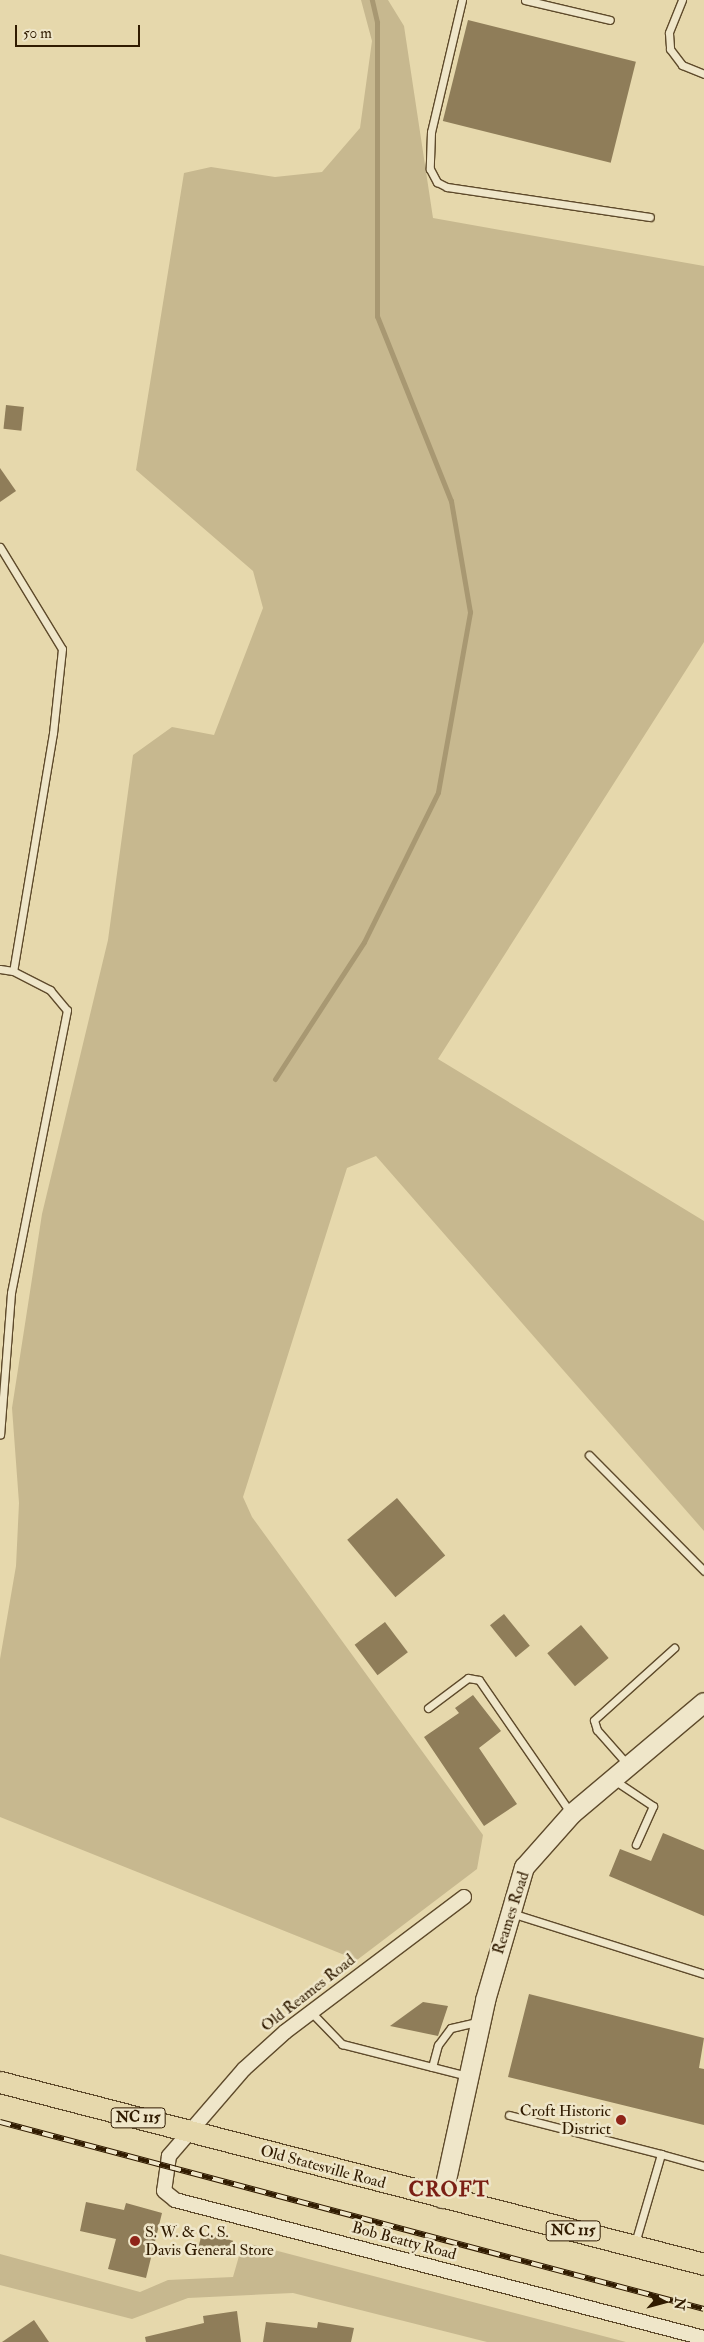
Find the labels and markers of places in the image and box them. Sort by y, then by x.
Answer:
place label: Croft Historic District [520,2101,611,2139]
marker: Croft Historic District [615,2114,627,2126]
place label: S. W. & C. S. Davis General Store [145,2222,274,2260]
marker: S. W. & C. S. Davis General Store [129,2235,141,2247]

